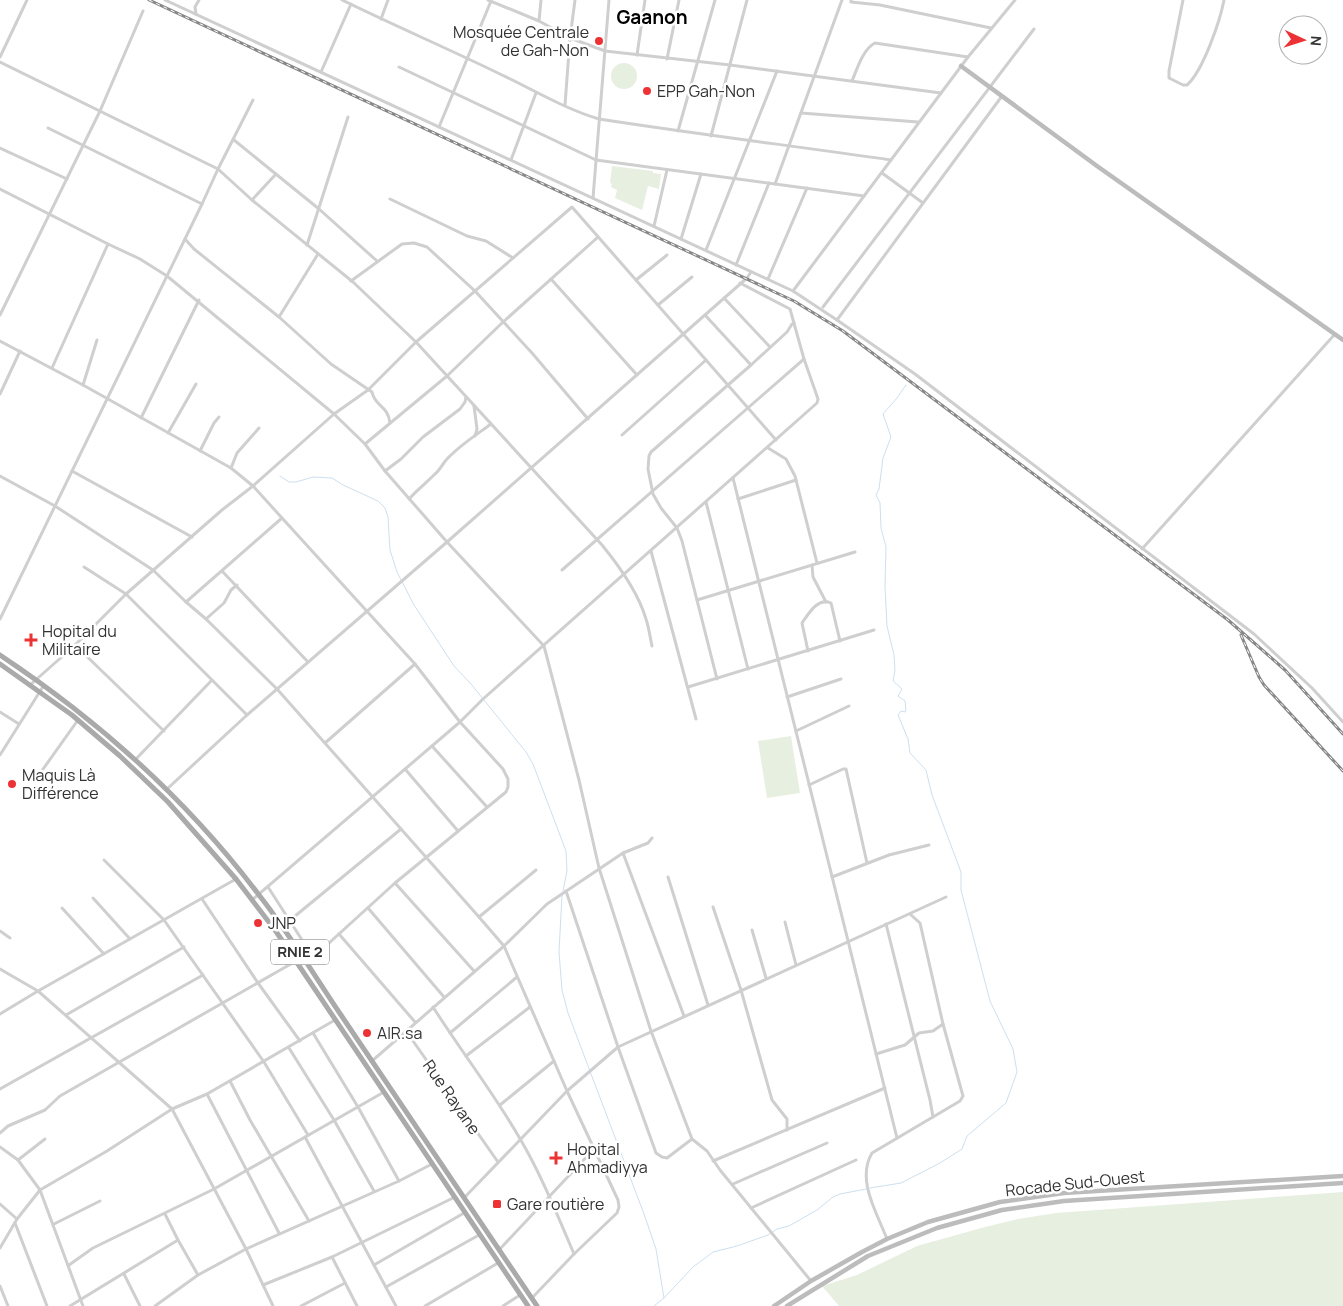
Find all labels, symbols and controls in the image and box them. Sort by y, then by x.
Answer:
district label: Gaanon [616,4,688,30]
north arrow [1278,15,1328,65]
place label: Mosquée Centrale de Gah-Non [453,21,589,61]
marker: Mosquée Centrale de Gah-Non [593,35,605,47]
text: N [1307,35,1326,47]
place label: EPP Gah-Non [657,80,755,102]
marker: EPP Gah-Non [641,85,653,97]
place label: Hopital du Militaire [42,620,117,660]
marker: Hopital du Militaire [24,633,38,647]
place label: Maquis Là Différence [22,764,99,804]
marker: Maquis Là Différence [6,778,18,790]
place label: JNP [268,912,296,934]
marker: JNP [252,917,264,929]
road number: RNIE 2 [271,940,329,964]
place label: AIR.sa [377,1022,422,1044]
marker: AIR.sa [361,1027,373,1039]
street label: Rue Rayane [418,1055,486,1139]
place label: Hopital Ahmadiyya [567,1138,648,1178]
marker: Hopital Ahmadiyya [549,1151,563,1165]
street label: Rocade Sud-Ouest [1004,1165,1146,1201]
place label: Gare routière [507,1193,604,1215]
marker: Gare routière [491,1198,503,1210]

